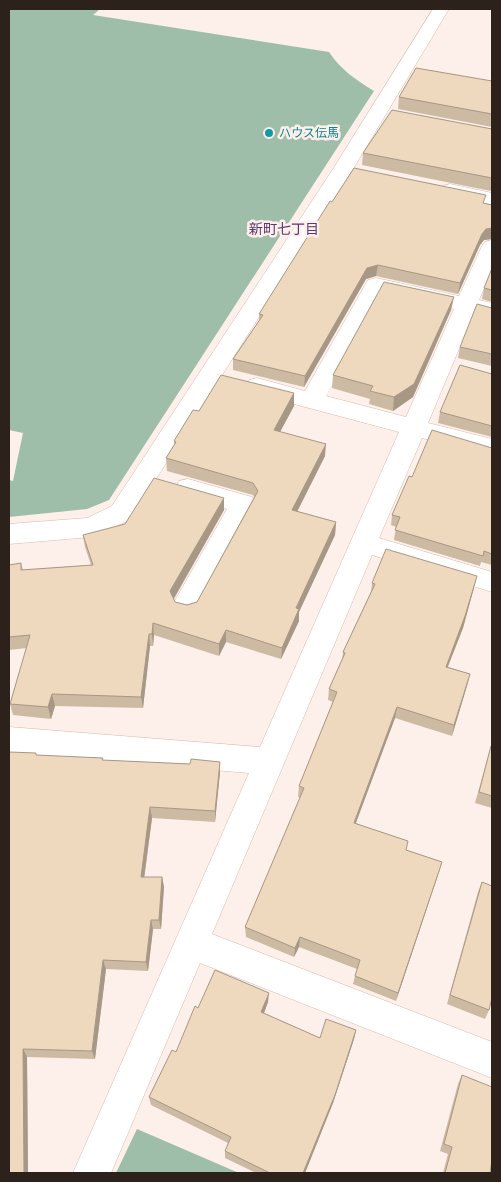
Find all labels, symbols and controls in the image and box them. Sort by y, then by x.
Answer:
place label: ハウス伝馬 [279,126,339,140]
marker: ハウス伝馬 [263,127,275,139]
district label: 新町七丁目 [249,221,319,237]

